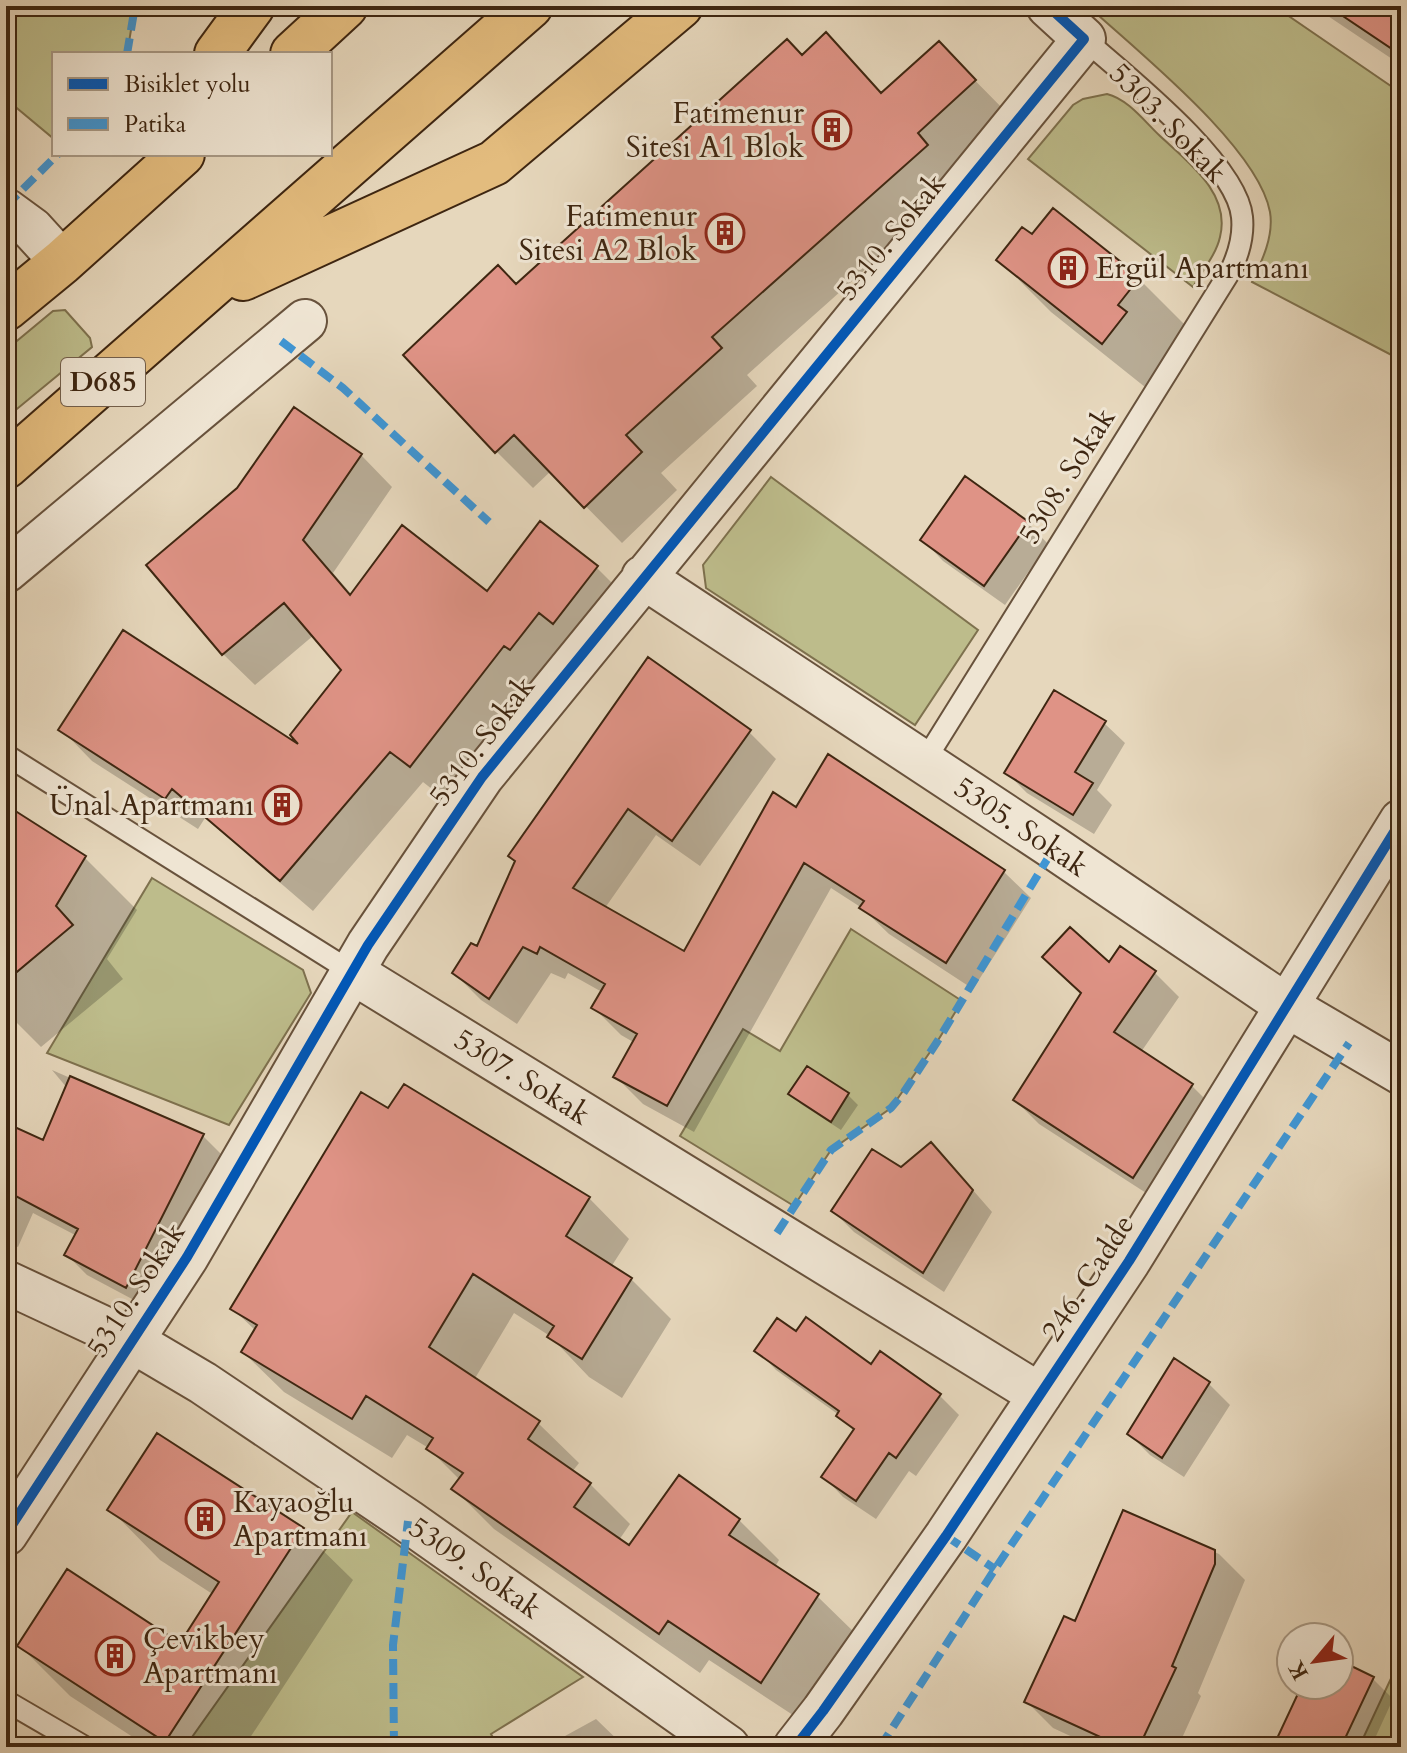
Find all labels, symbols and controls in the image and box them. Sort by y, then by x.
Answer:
legend [52,52,332,156]
street label: 5303. Sokak [1100,54,1236,192]
text: Bisiklet yolu [124,68,251,101]
place label: Fatimenur Sitesi A1 Blok [626,93,804,168]
text: Patika [124,108,187,141]
building icon: Fatimenur Sitesi A1 Blok [811,109,853,151]
street label: 5310. Sokak [827,164,955,310]
place label: Fatimenur Sitesi A2 Blok [519,196,697,271]
building icon: Fatimenur Sitesi A2 Blok [704,212,746,254]
building icon: Ergül Apartmanı [1047,247,1089,289]
place label: Ergül Apartmanı [1096,248,1309,289]
road number: D685 [61,358,145,406]
street label: 5308. Sokak [1009,400,1125,552]
street label: 5310. Sokak [419,667,545,815]
street label: 5305. Sokak [946,767,1096,887]
building icon: Ünal Apartmanı [261,784,303,826]
place label: Ünal Apartmanı [49,785,254,826]
street label: 5307. Sokak [446,1019,598,1135]
street label: 246. Cadde [1032,1207,1144,1349]
street label: 5310. Sokak [77,1214,195,1366]
place label: Kayaoğlu Apartmanı [233,1482,368,1557]
building icon: Kayaoğlu Apartmanı [184,1498,226,1540]
street label: 5309. Sokak [400,1507,550,1629]
place label: Çevikbey Apartmanı [143,1619,278,1694]
north arrow [1275,1621,1355,1701]
building icon: Çevikbey Apartmanı [94,1635,136,1677]
text: K [1281,1655,1316,1685]

